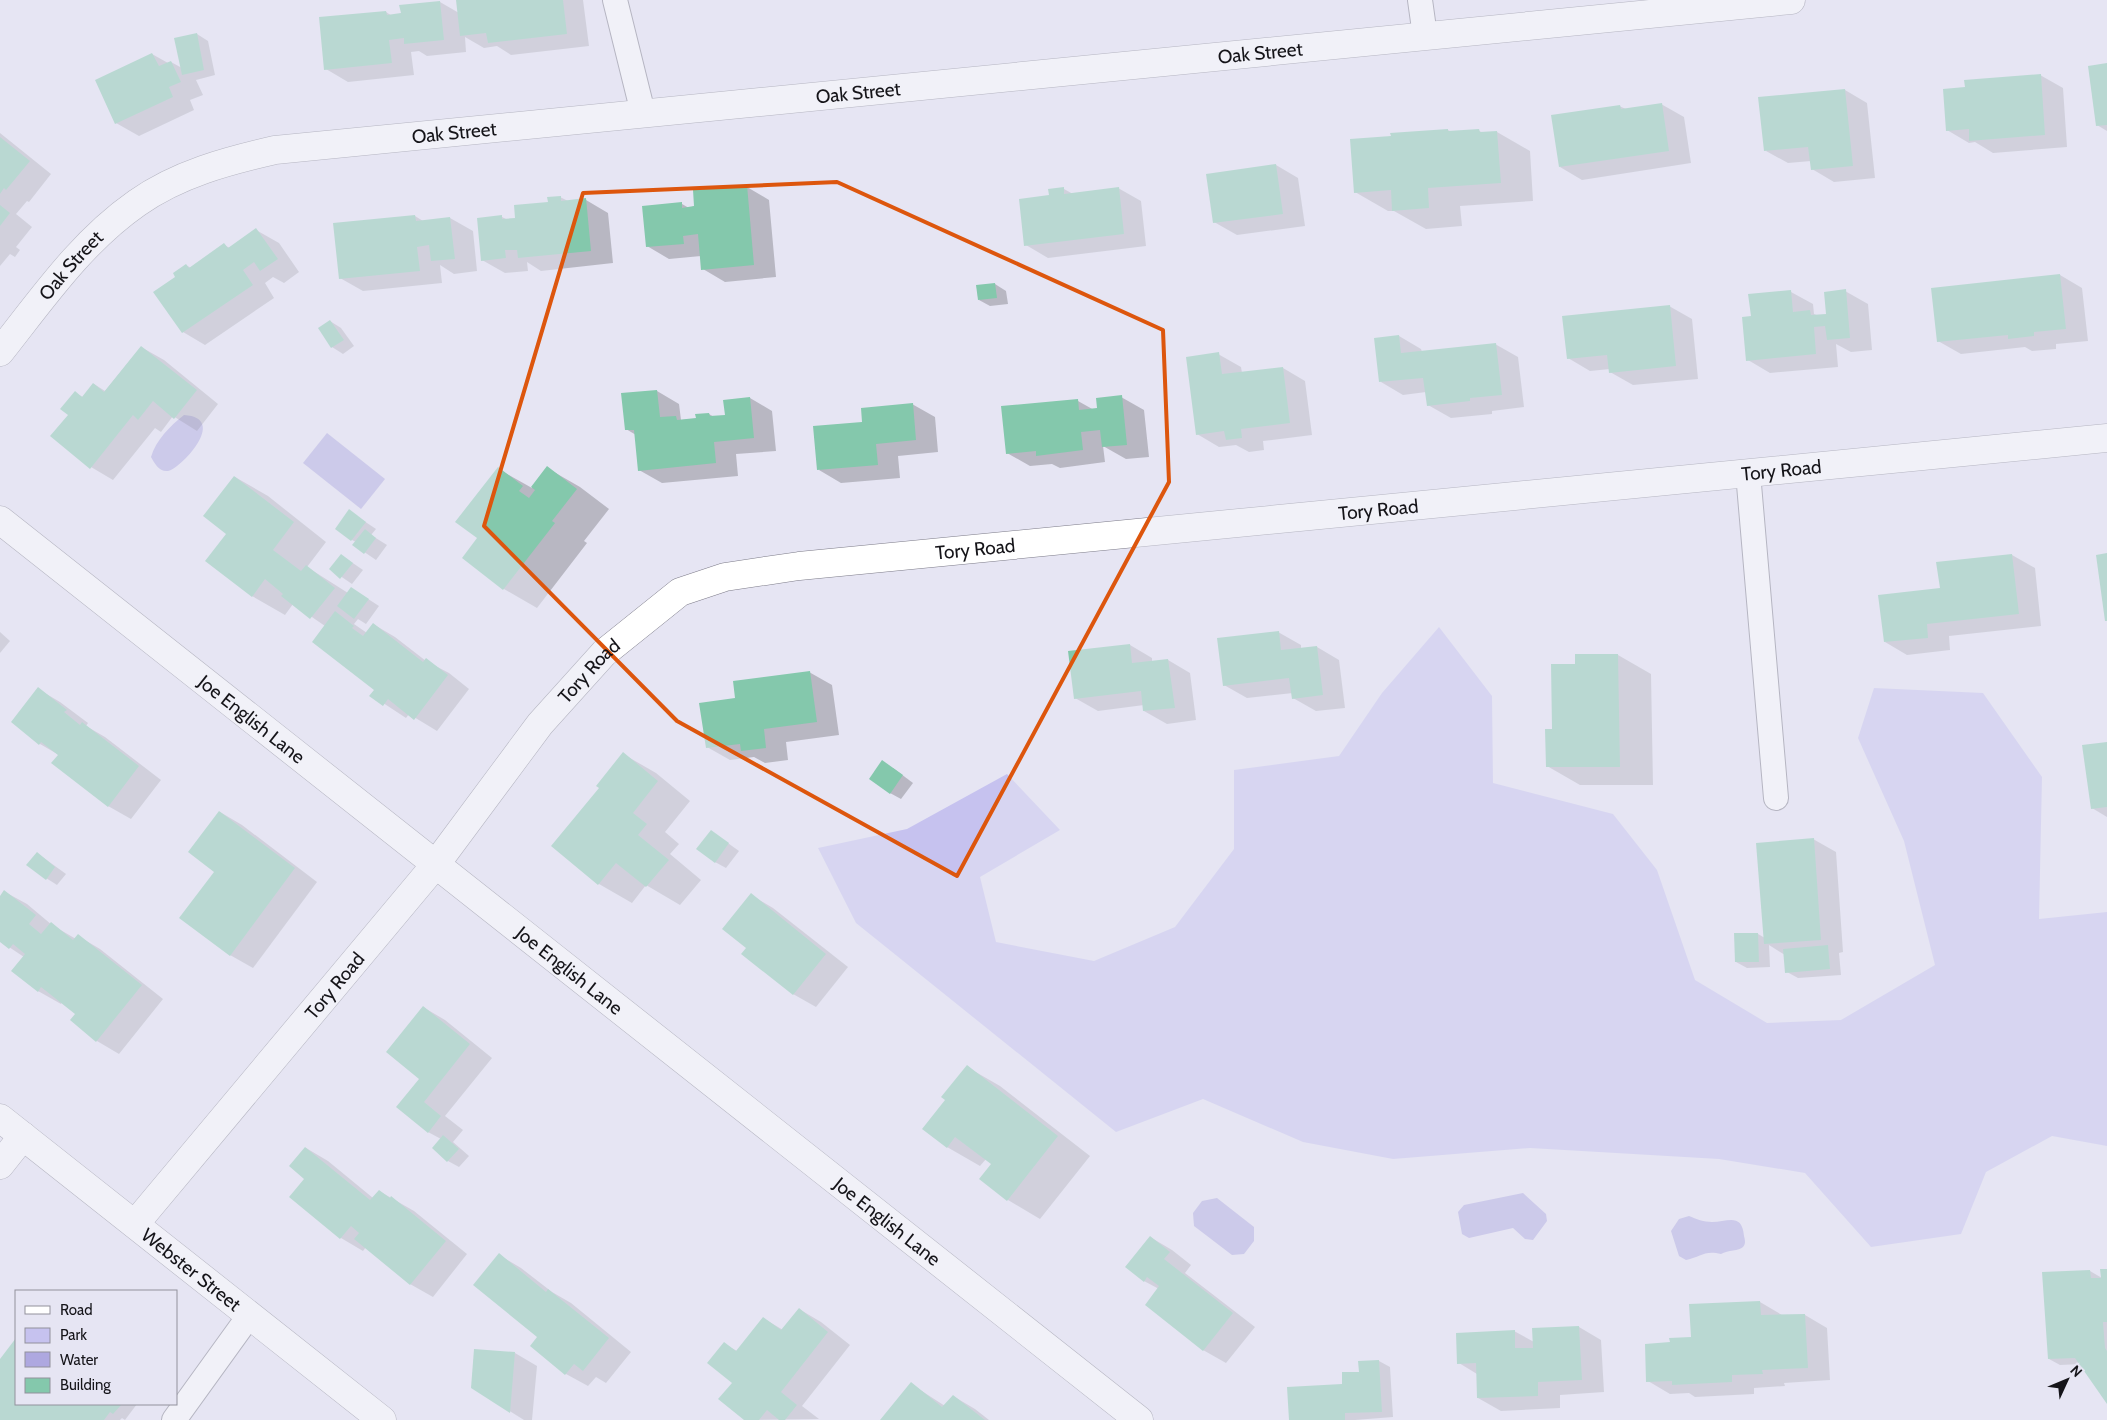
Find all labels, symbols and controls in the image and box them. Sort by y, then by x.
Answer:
street label: Oak Street [1217,37,1304,69]
street label: Oak Street [815,77,902,108]
street label: Oak Street [411,117,498,148]
street label: Oak Street [34,225,108,305]
street label: Tory Road [1740,455,1822,486]
street label: Tory Road [1337,494,1419,525]
street label: Tory Road [934,534,1016,565]
street label: Tory Road [553,634,625,708]
street label: Joe English Lane [193,670,310,769]
street label: Joe English Lane [511,921,627,1020]
street label: Tory Road [300,948,369,1024]
street label: Joe English Lane [828,1172,945,1271]
street label: Webster Street [137,1223,246,1317]
legend [15,1290,178,1405]
text: Road [60,1301,93,1319]
text: Park [60,1326,87,1344]
text: Water [60,1351,98,1369]
north arrow [2042,1355,2092,1405]
text: N [2066,1361,2086,1381]
text: Building [60,1376,111,1394]

